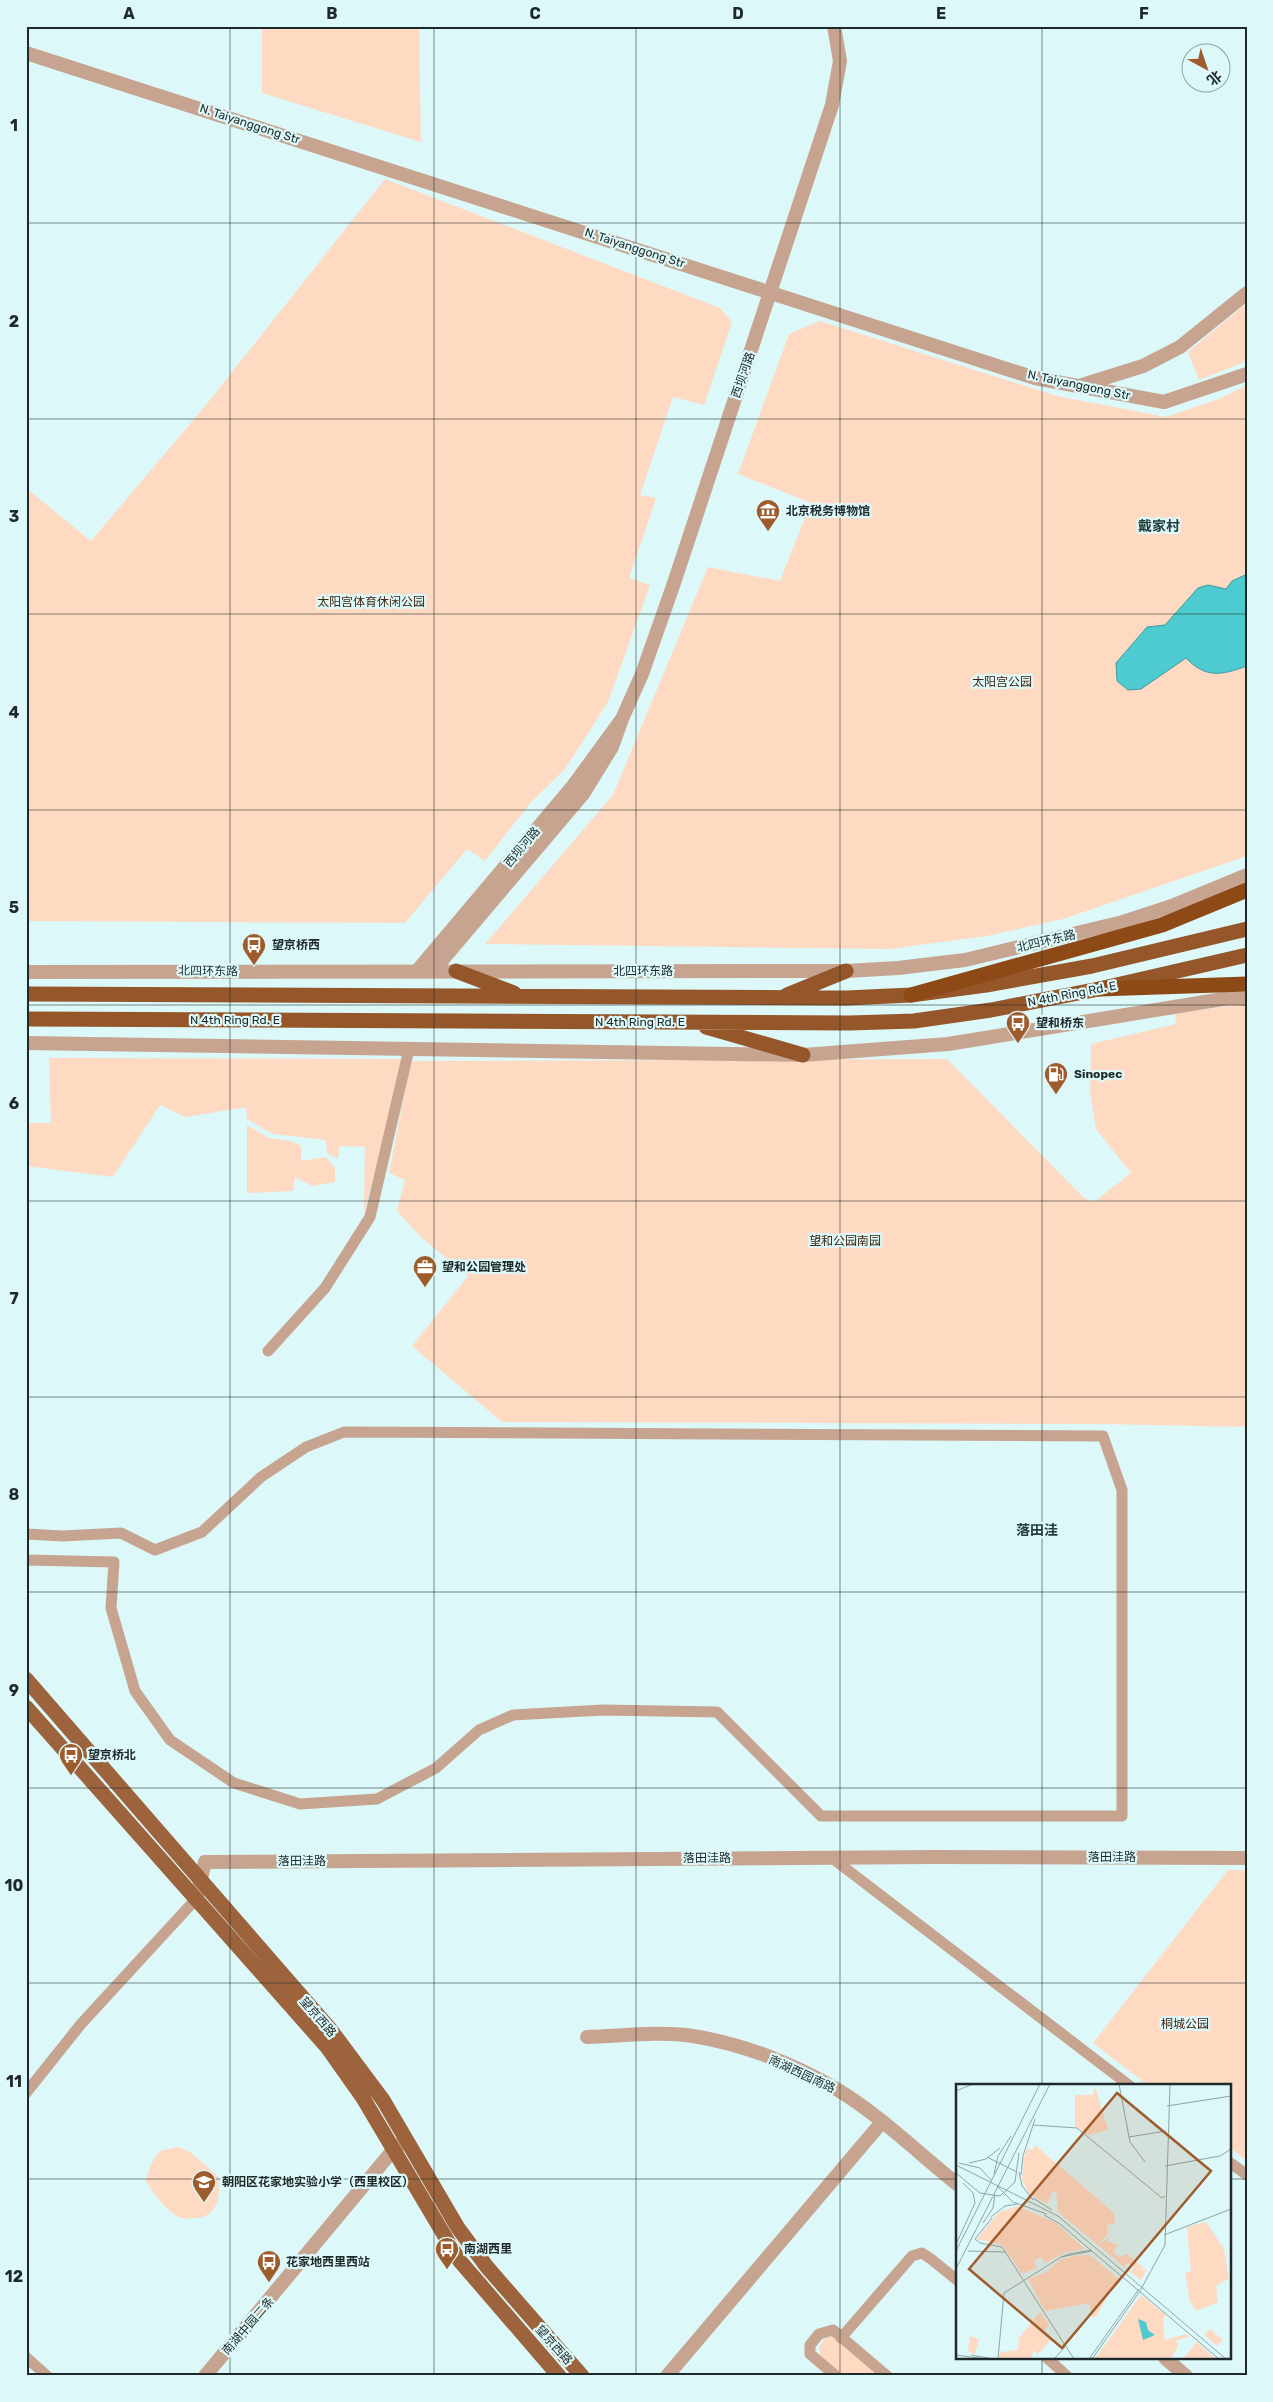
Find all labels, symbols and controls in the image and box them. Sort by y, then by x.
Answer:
text: A [123,4,135,23]
text: B [326,4,338,23]
text: C [529,4,541,23]
text: D [732,4,744,23]
text: E [936,4,946,23]
text: F [1139,4,1149,23]
north arrow [1180,42,1230,92]
text: 北 [1203,67,1225,89]
street label: N. Taiyanggong Str [198,101,302,147]
text: 1 [10,116,18,135]
street label: N. Taiyanggong Str [583,225,687,271]
text: 2 [9,312,19,331]
street label: 西坝河路 [729,350,757,400]
street label: N. Taiyanggong Str [1026,367,1132,403]
museum icon: 北京税务博物馆 [755,498,781,532]
place label: 北京税务博物馆 [786,504,870,518]
text: 3 [9,507,19,526]
district label: 戴家村 [1138,518,1180,535]
park label: 太阳宫体育休闲公园 [317,595,425,609]
park label: 太阳宫公园 [972,675,1032,689]
text: 4 [9,703,20,722]
street label: 西坝河路 [501,824,543,870]
text: 5 [9,898,19,917]
street label: 北四环东路 [1015,927,1077,955]
bus stop icon: 望京桥西 [241,932,267,966]
place label: 望京桥西 [272,938,320,952]
street label: 北四环东路 [178,963,238,979]
street label: 北四环东路 [613,964,673,978]
street label: N 4th Ring Rd. E [1026,979,1118,1009]
bus stop icon: 望和桥东 [1005,1010,1031,1044]
street label: N 4th Ring Rd. E [190,1013,280,1027]
street label: N 4th Ring Rd. E [595,1015,685,1029]
place label: 望和桥东 [1036,1016,1084,1030]
fuel station icon: Sinopec [1043,1061,1069,1095]
place label: Sinopec [1074,1067,1122,1081]
text: 6 [9,1094,19,1113]
park label: 望和公园南园 [809,1234,881,1248]
office icon: 望和公园管理处 [412,1254,438,1288]
place label: 望和公园管理处 [442,1260,526,1274]
text: 7 [9,1289,19,1308]
text: 8 [9,1485,20,1504]
district label: 落田洼 [1016,1522,1058,1539]
text: 9 [9,1681,19,1700]
bus stop icon: 望京桥北 [58,1742,84,1776]
place label: 望京桥北 [88,1748,136,1762]
street label: 落田洼路 [1088,1850,1136,1864]
street label: 落田洼路 [683,1851,731,1865]
street label: 落田洼路 [278,1854,326,1868]
text: 10 [5,1876,24,1895]
street label: 望京西路 [297,1994,339,2040]
park label: 桐城公园 [1161,2017,1209,2031]
street label: 南湖西园南路 [766,2052,838,2096]
text: 11 [6,2072,22,2091]
inset map [956,2084,1230,2360]
school or university icon: 朝阳区花家地实验小学（西里校区） [191,2169,217,2203]
place label: 朝阳区花家地实验小学（西里校区） [222,2175,414,2189]
bus stop icon: 南湖西里 [434,2236,460,2270]
place label: 南湖西里 [464,2242,512,2256]
bus stop icon: 花家地西里西站 [256,2249,282,2283]
place label: 花家地西里西站 [286,2255,370,2269]
text: 12 [5,2267,23,2286]
street label: 南湖中园二条 [219,2294,277,2358]
street label: 望京西路 [533,2322,575,2368]

